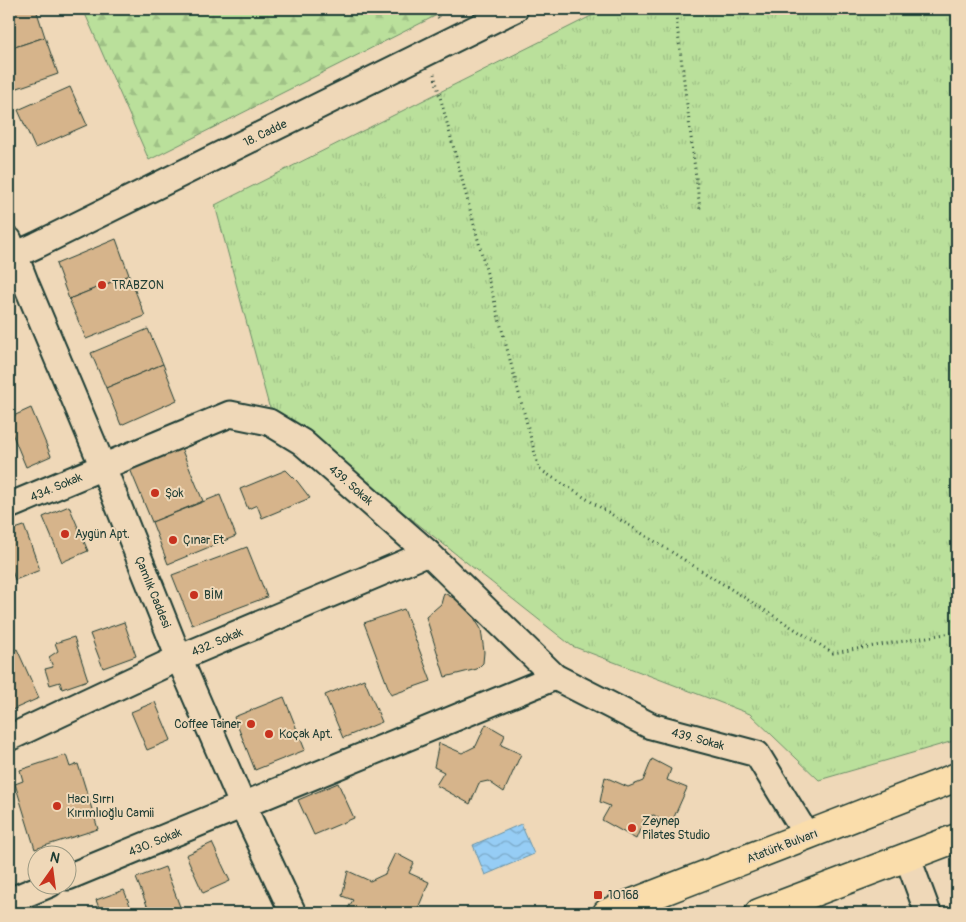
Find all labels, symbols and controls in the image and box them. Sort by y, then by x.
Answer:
street label: 18. Cadde [241,116,290,150]
place label: TRABZON [112,278,164,293]
marker: TRABZON [96,279,108,291]
street label: 439. Sokak [325,462,376,509]
street label: 434. Sokak [28,470,84,505]
place label: Şok [165,486,184,501]
marker: Şok [149,487,161,499]
place label: Aygün Apt. [75,527,130,542]
marker: Aygün Apt. [59,528,71,540]
place label: Çınar Et [183,533,224,548]
marker: Çınar Et [167,534,179,546]
street label: Çamlık Caddesi [131,554,174,630]
place label: BİM [204,587,223,603]
marker: BİM [188,589,200,601]
street label: 432. Sokak [189,625,245,660]
place label: Coffee Tainer [174,717,242,732]
marker: Coffee Tainer [245,718,257,730]
street label: 439. Sokak [670,725,726,754]
place label: Koçak Apt. [279,727,333,742]
marker: Koçak Apt. [263,728,275,740]
place label: Hacı Sırrı Kırımlıoğlu Camii [67,792,154,821]
marker: Hacı Sırrı Kırımlıoğlu Camii [51,800,63,812]
place label: Zeynep Pilates Studio [642,814,710,843]
marker: Zeynep Pilates Studio [626,822,638,834]
street label: 430. Sokak [126,825,184,860]
street label: Atatürk Bulvarı [744,826,820,867]
north arrow [28,844,78,894]
text: N [48,848,62,867]
place label: 10168 [608,888,639,903]
marker: 10168 [592,889,604,901]

